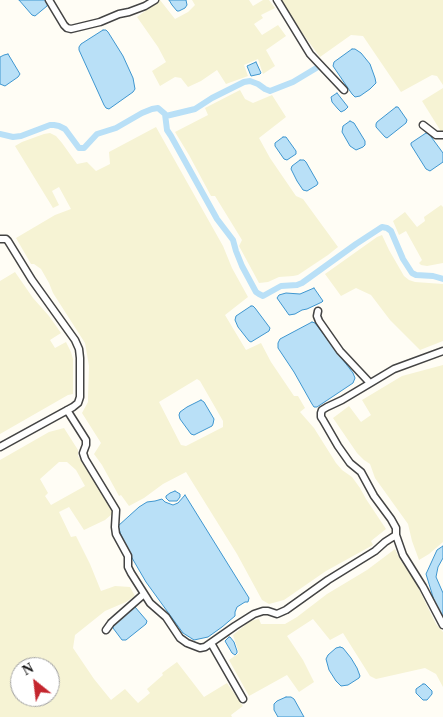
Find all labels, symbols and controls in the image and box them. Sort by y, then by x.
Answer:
north arrow [10,657,60,707]
text: N [20,660,36,678]

